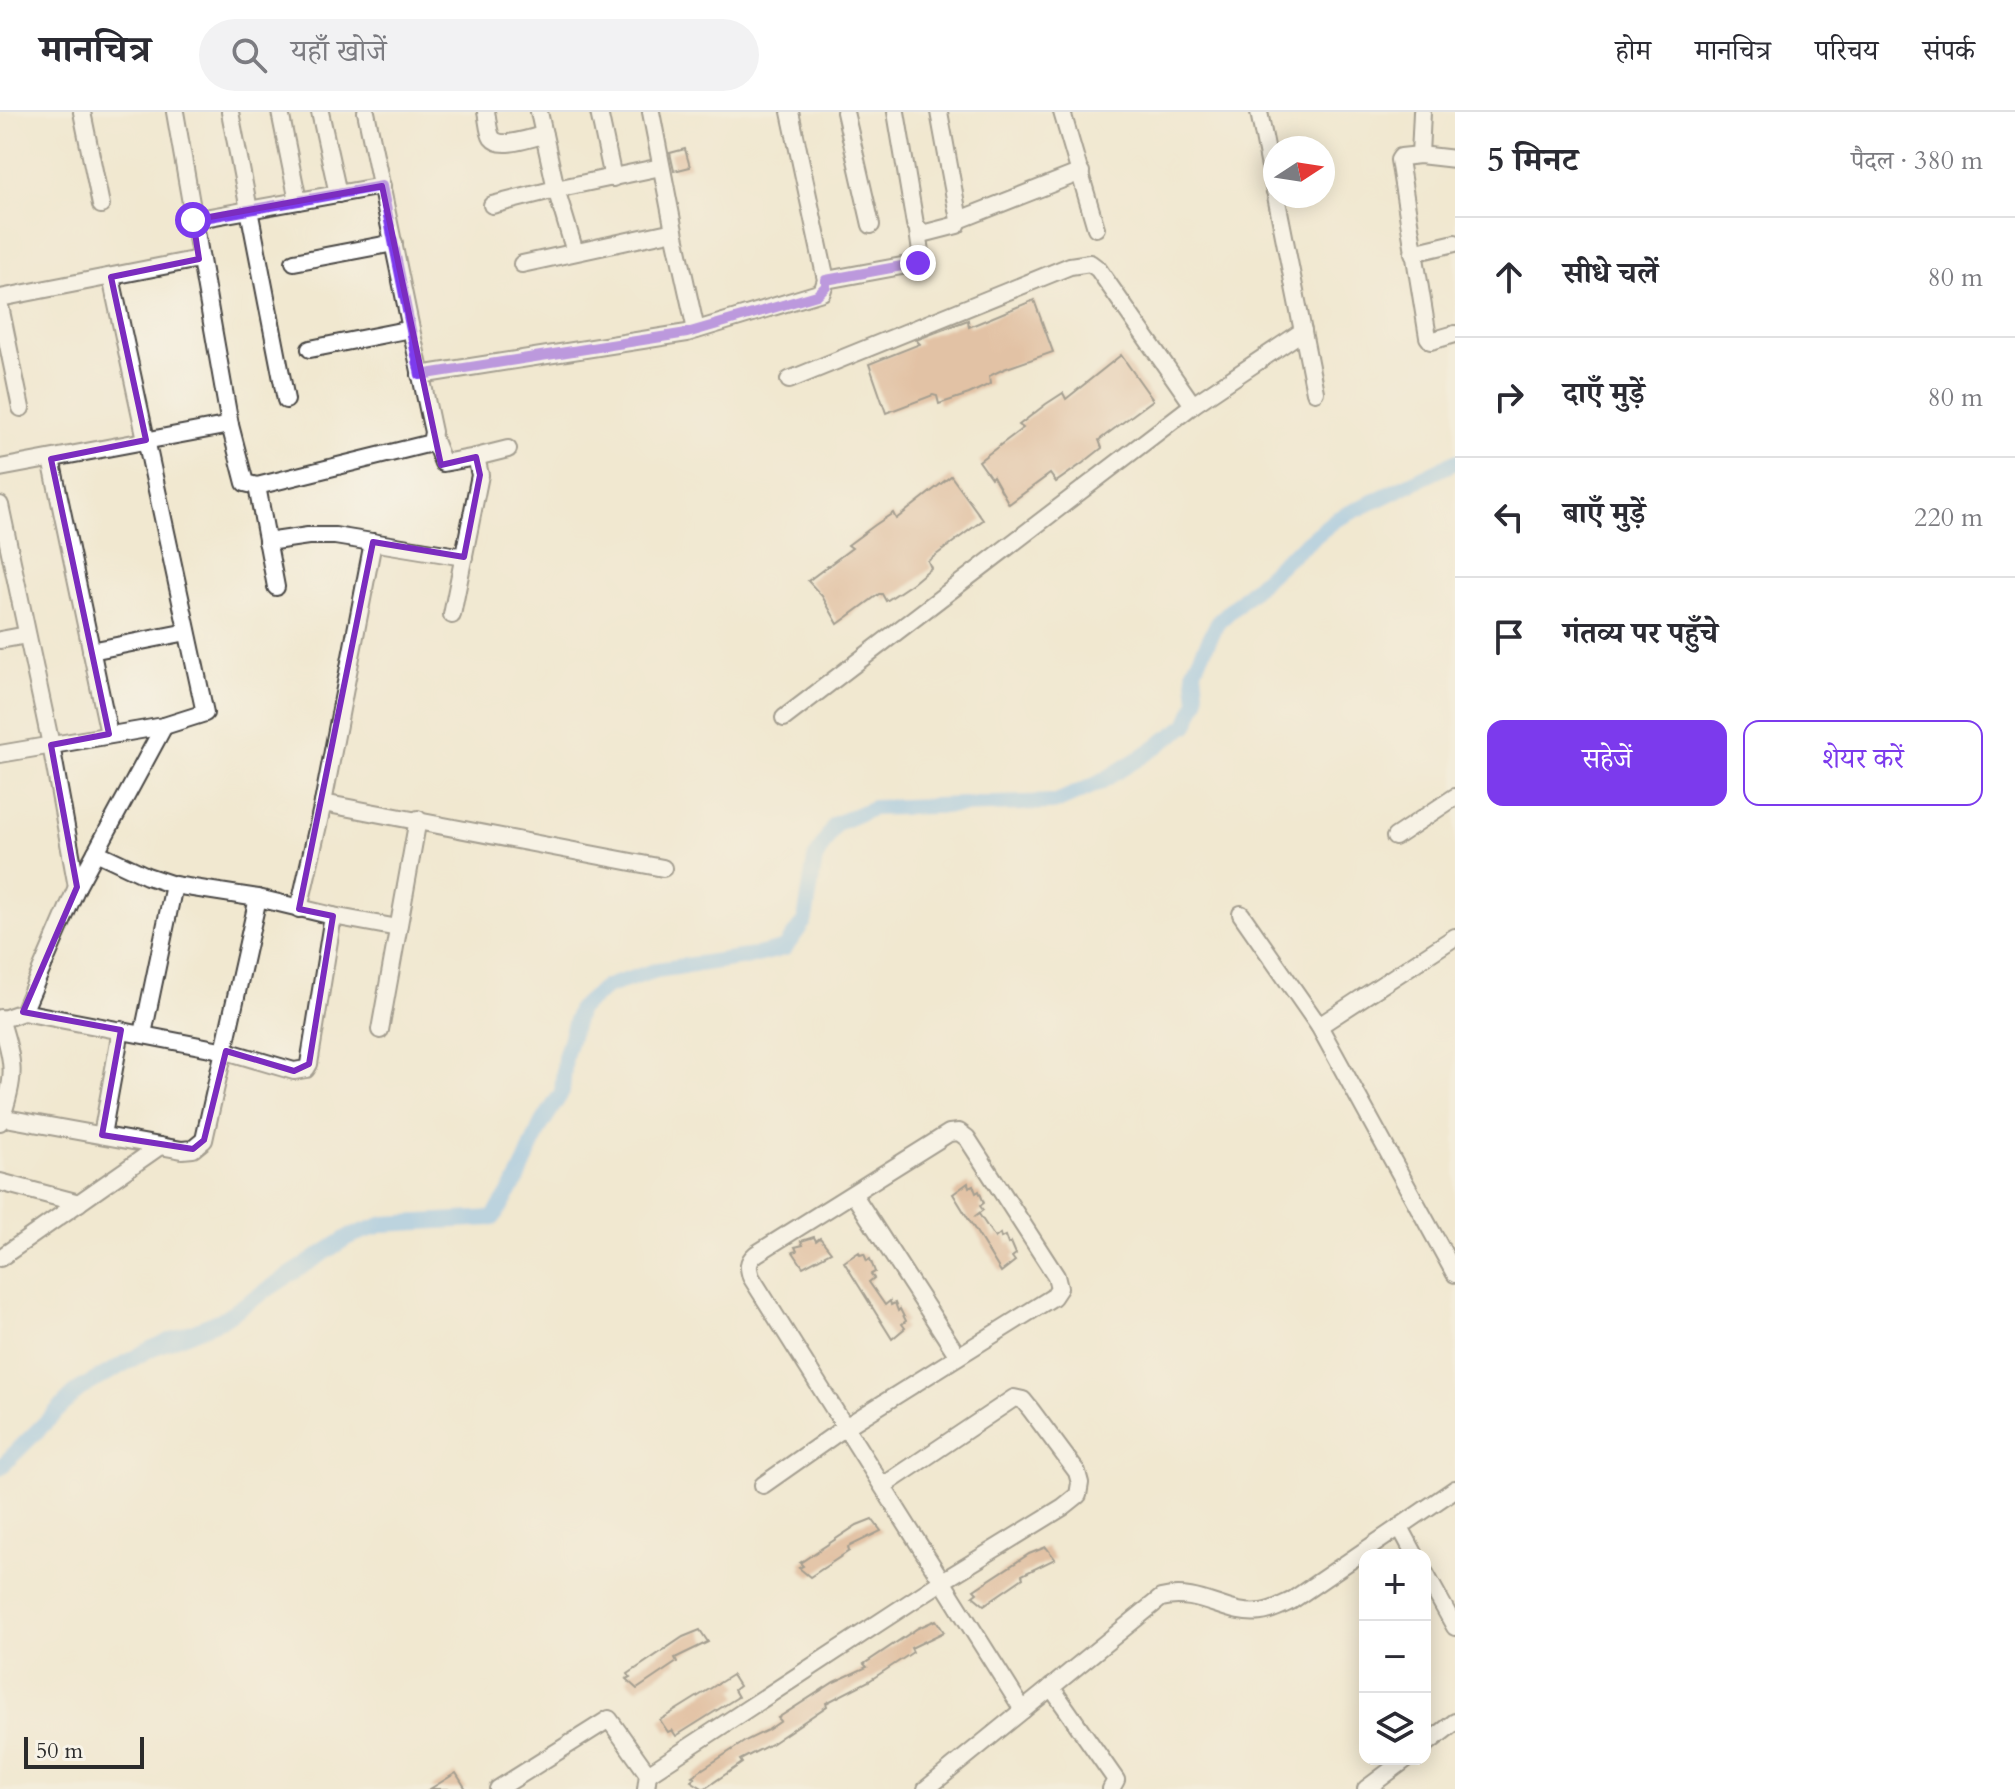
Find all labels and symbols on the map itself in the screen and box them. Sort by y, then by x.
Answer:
north arrow [1263,136,1335,208]
route start [175,202,211,238]
route end [900,245,936,281]
scale bar [24,1733,144,1769]

